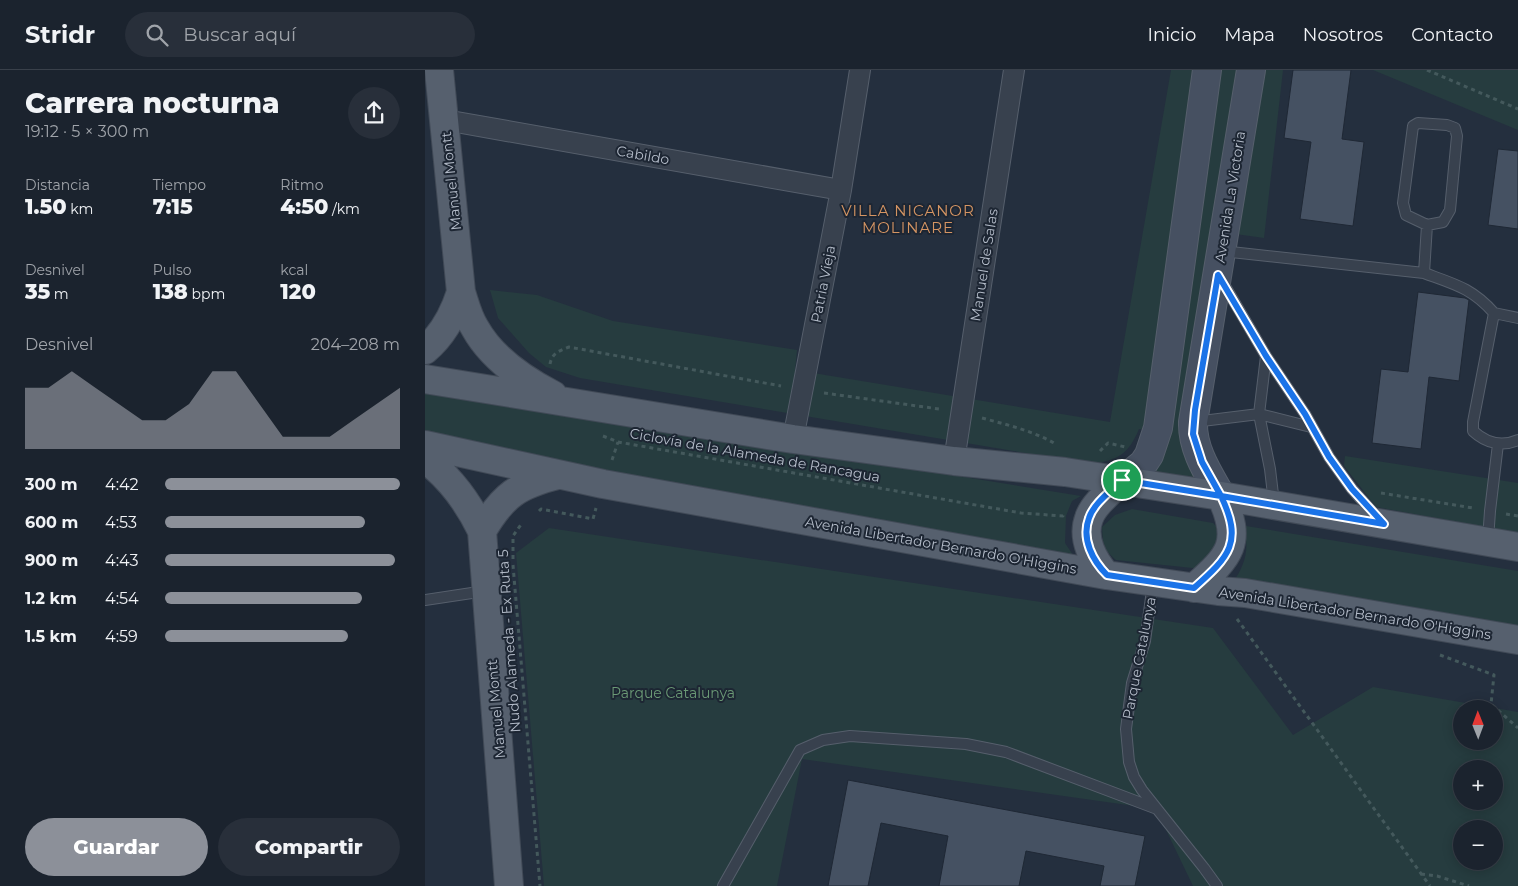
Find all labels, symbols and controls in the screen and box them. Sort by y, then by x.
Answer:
search box [125,12,475,57]
text: Stridr [25,20,95,49]
icon: search [143,21,171,49]
text: Buscar aquí [183,23,296,46]
text: Inicio [1148,24,1196,46]
text: Mapa [1224,24,1275,46]
text: Nosotros [1303,24,1383,46]
text: Contacto [1411,24,1493,46]
text: Carrera nocturna [25,86,279,120]
button: share [348,87,400,139]
text: 19:12 · 5 × 300 m [25,122,149,141]
street label: Manuel Montt [437,130,465,231]
street label: Avenida La Victoria [1211,130,1249,264]
street label: Cabildo [615,142,671,169]
text: Distancia [25,176,90,194]
text: Tiempo [153,176,206,194]
text: Ritmo [280,176,323,194]
text: 1.50 [25,194,67,219]
text: 7:15 [153,194,193,219]
text: 4:50 [280,194,328,219]
text: km [67,200,93,218]
text: /km [328,200,360,218]
district label: VILLA NICANOR MOLINARE [841,201,975,237]
street label: Manuel de Salas [966,207,1002,323]
street label: Patria Vieja [807,244,839,324]
text: Desnivel [25,261,85,279]
text: Pulso [153,261,192,279]
text: kcal [280,261,308,279]
text: 35 [25,279,50,304]
text: 138 [153,279,188,304]
text: 120 [280,279,316,304]
text: m [50,285,69,303]
text: bpm [188,285,225,303]
text: Desnivel [25,335,93,354]
text: 204–208 m [311,335,400,354]
street label: Ciclovía de la Alameda de Rancagua [628,424,882,486]
pin [1101,459,1143,501]
icon: arrive [1108,466,1136,494]
text: 300 m [25,475,78,494]
text: 4:42 [105,475,139,494]
street label: Avenida Libertador Bernardo O'Higgins [804,512,1078,578]
text: 600 m [25,513,78,532]
text: 4:53 [105,513,137,532]
street label: Nudo Alameda - Ex Ruta 5 [494,549,524,733]
text: 900 m [25,551,78,570]
text: 4:43 [105,551,138,570]
street label: Avenida Libertador Bernardo O'Higgins [1218,583,1493,643]
text: 1.2 km [25,589,77,608]
text: 4:54 [105,589,139,608]
street label: Parque Catalunya [1118,595,1160,721]
text: 1.5 km [25,627,77,646]
text: 4:59 [105,627,138,646]
street label: Manuel Montt [483,659,509,759]
park label: Parque Catalunya [611,684,735,702]
north arrow [1453,700,1503,750]
map controls [1453,700,1503,870]
button: + [1453,760,1503,810]
button: Guardar [25,818,208,876]
button: Compartir [218,818,400,876]
button: − [1453,820,1503,870]

